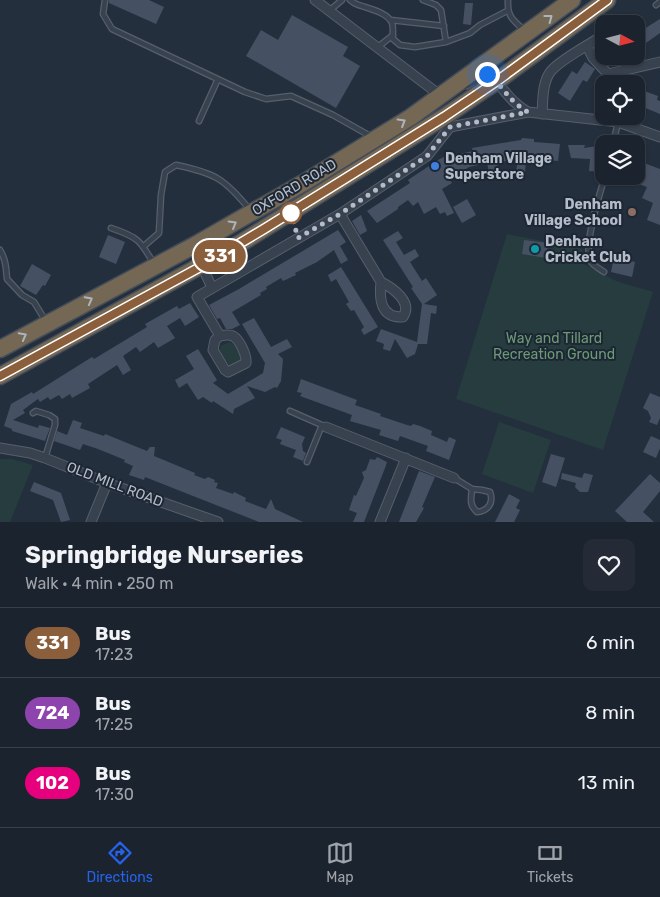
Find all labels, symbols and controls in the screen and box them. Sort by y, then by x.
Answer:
one-way arrow [543,15,553,24]
north arrow [595,15,645,65]
map controls [595,15,645,185]
your location [475,62,500,87]
button: locate [595,75,645,125]
one-way arrow [397,119,406,129]
button: layers [595,135,645,185]
place label: Denham Village Superstore [445,150,552,183]
street label: OXFORD ROAD [249,156,339,219]
marker: Denham Village Superstore [429,160,441,172]
place label: Denham Village School [524,196,622,229]
unlabelled marker [280,202,302,224]
marker: Denham Village School [626,206,638,218]
one-way arrow [227,220,236,230]
place label: Denham Cricket Club [545,233,631,266]
line badge: 331 [191,240,249,272]
marker: Denham Cricket Club [529,243,541,255]
text: 331 [204,245,236,267]
one-way arrow [84,297,93,307]
park label: Way and Tillard Recreation Ground [493,330,615,363]
one-way arrow [18,332,27,342]
street label: OLD MILL ROAD [64,458,165,511]
button: heart [583,539,635,591]
text: Springbridge Nurseries [25,541,303,569]
text: Walk · 4 min · 250 m [25,574,173,593]
text: Bus [95,622,131,645]
text: 6 min [586,631,635,654]
text: 331 [36,632,69,654]
text: 17:23 [95,645,133,664]
text: Bus [95,692,131,715]
text: 8 min [585,701,635,724]
text: 724 [35,702,70,724]
text: 17:25 [95,715,133,734]
text: Bus [95,762,131,785]
text: 13 min [578,771,635,794]
text: 102 [36,772,69,794]
text: 17:30 [95,785,134,804]
tab: Directions [87,839,153,886]
tab: Map [326,839,354,886]
tab: Tickets [527,839,573,886]

